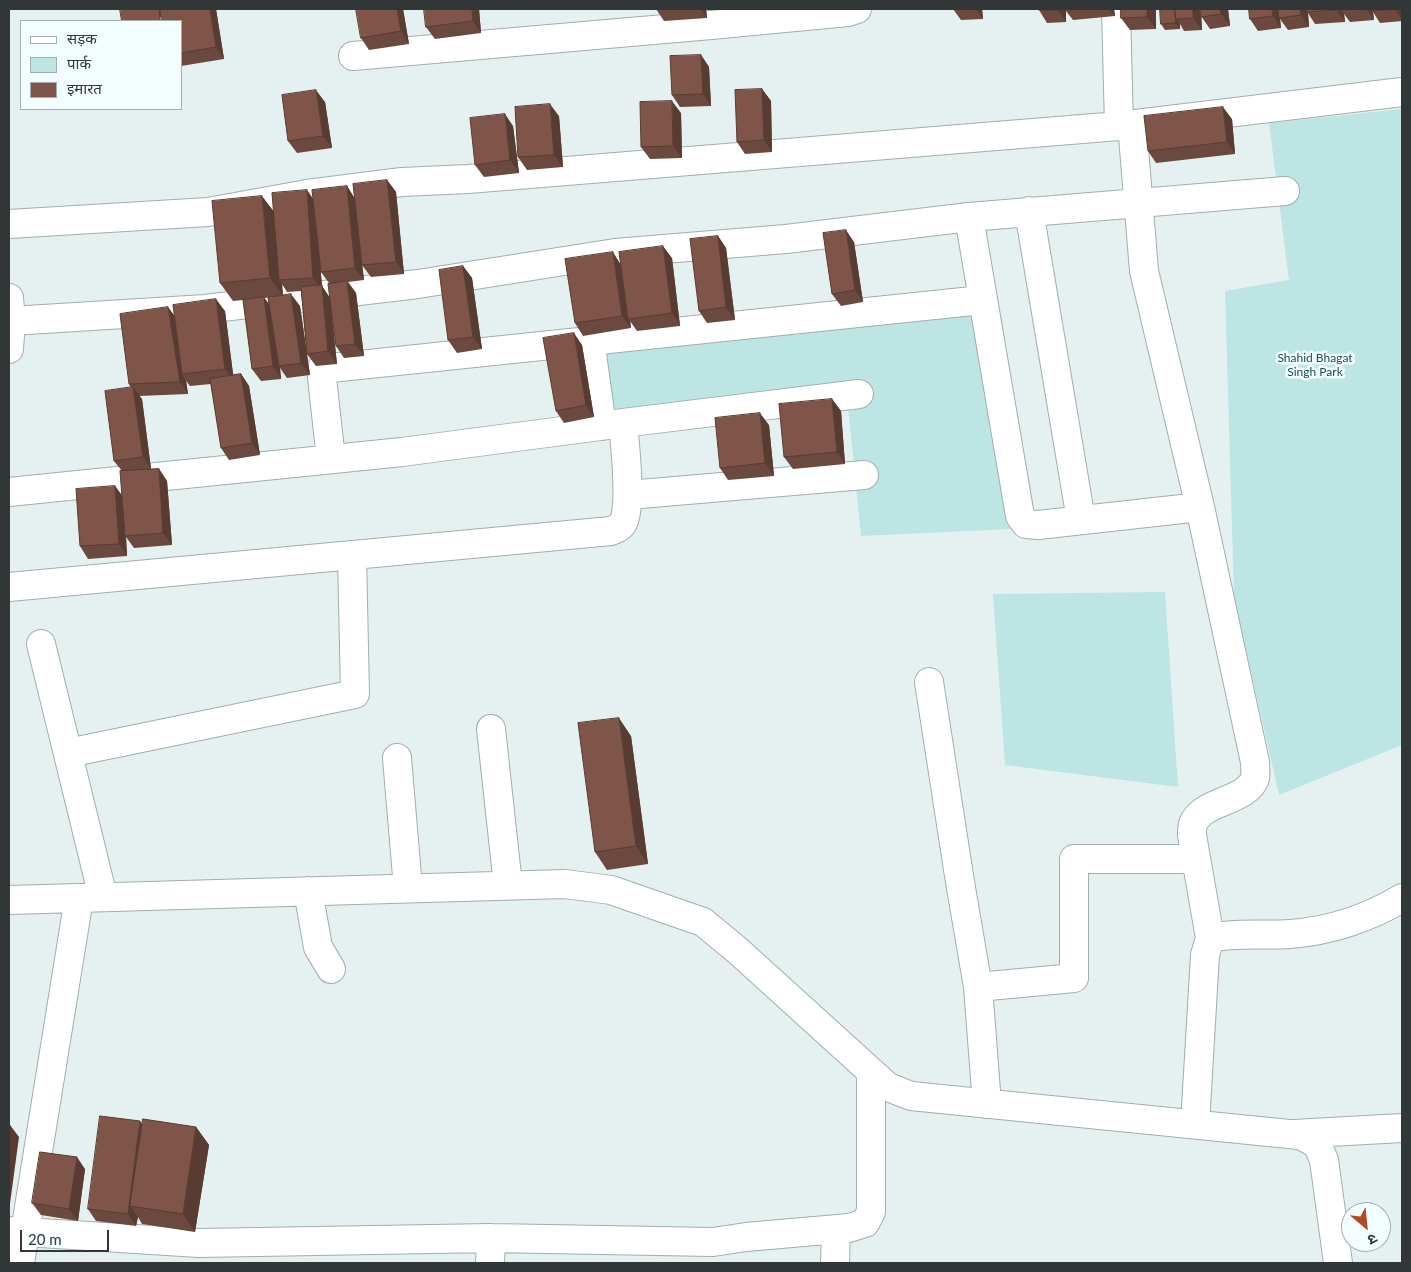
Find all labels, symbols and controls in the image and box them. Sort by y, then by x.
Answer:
legend [20,20,182,110]
text: सड़क [67,29,97,47]
text: पार्क [67,54,91,72]
text: इमारत [67,79,102,97]
park label: Shahid Bhagat Singh Park [1277,351,1353,379]
north arrow [1341,1202,1391,1252]
scale bar [22,1220,111,1252]
text: 20 m [28,1230,62,1248]
text: उ [1365,1230,1380,1249]

